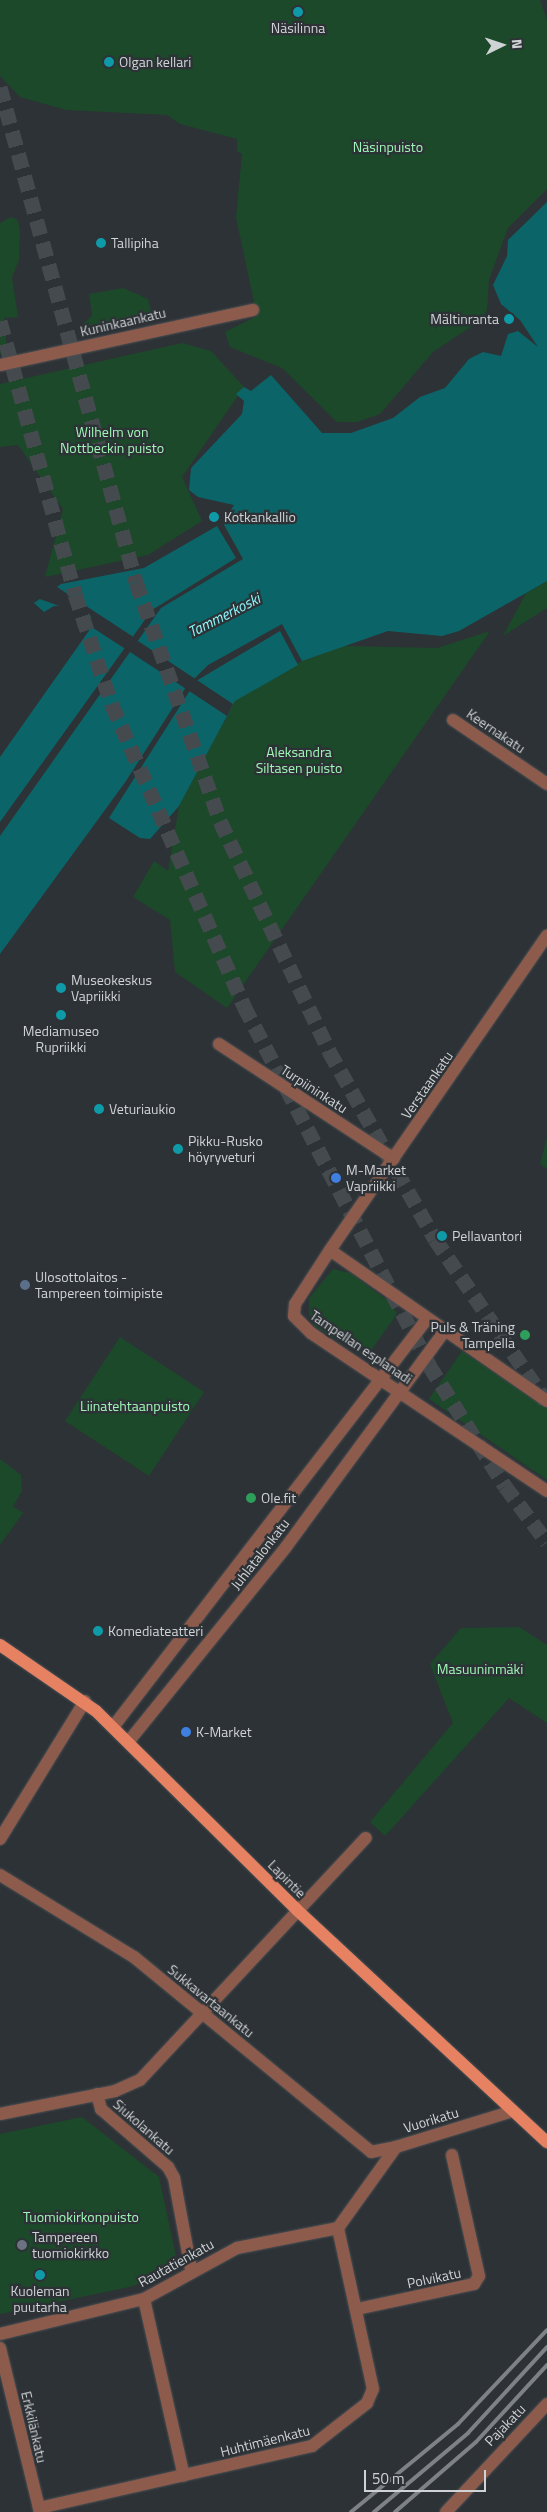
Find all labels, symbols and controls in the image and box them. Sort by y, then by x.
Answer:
marker: Näsilinna [292,6,304,18]
place label: Näsilinna [271,20,325,36]
north arrow [477,20,527,70]
text: N [507,38,528,49]
place label: Olgan kellari [119,54,191,70]
marker: Olgan kellari [103,56,115,68]
park label: Näsinpuisto [353,139,423,155]
place label: Tallipiha [111,235,159,251]
marker: Tallipiha [95,237,107,249]
street label: Kuninkaankatu [78,304,168,340]
place label: Mältinranta [430,311,499,327]
marker: Mältinranta [503,313,515,325]
park label: Wilhelm von Nottbeckin puisto [60,424,164,457]
place label: Kotkankallio [224,509,296,525]
marker: Kotkankallio [208,511,220,523]
water label: Tammerkoski [185,589,263,641]
street label: Keernakatu [463,705,529,757]
park label: Aleksandra Siltasen puisto [256,744,342,776]
place label: Museokeskus Vapriikki [71,972,152,1004]
marker: Museokeskus Vapriikki [55,982,67,994]
marker: Mediamuseo Rupriikki [55,1009,67,1021]
place label: Mediamuseo Rupriikki [23,1023,99,1056]
street label: Verstaankatu [398,1048,456,1122]
street label: Turpiininkatu [278,1061,350,1117]
place label: Veturiaukio [109,1101,176,1117]
marker: Veturiaukio [93,1103,105,1115]
place label: Pikku-Rusko höyryveturi [188,1133,263,1166]
marker: Pikku-Rusko höyryveturi [172,1143,184,1155]
place label: M-Market Vapriikki [346,1162,406,1194]
marker: M-Market Vapriikki [330,1172,342,1184]
place label: Pellavantori [452,1228,522,1244]
marker: Pellavantori [436,1230,448,1242]
place label: Ulosottolaitos - Tampereen toimipiste [35,1269,163,1302]
marker: Ulosottolaitos - Tampereen toimipiste [19,1279,31,1291]
street label: Tampellan esplanadi [307,1307,415,1387]
place label: Puls & Träning Tampella [430,1319,515,1351]
marker: Puls & Träning Tampella [519,1329,531,1341]
park label: Liinatehtaanpuisto [80,1398,190,1414]
place label: Ole.fit [261,1490,296,1506]
marker: Ole.fit [245,1492,257,1504]
street label: Juhlatalonkatu [227,1515,293,1593]
place label: Komediateatteri [108,1623,203,1639]
marker: Komediateatteri [92,1625,104,1637]
park label: Masuuninmäki [437,1661,523,1677]
place label: K-Market [196,1724,252,1740]
marker: K-Market [180,1726,192,1738]
street label: Lapintie [265,1857,309,1901]
street label: Sukkavartaankatu [164,1961,258,2041]
street label: Siukolankatu [110,2096,178,2158]
street label: Vuorikatu [401,2104,461,2136]
park label: Tuomiokirkonpuisto [23,2209,139,2225]
place label: Tampereen tuomiokirkko [32,2229,109,2262]
street label: Rautatienkatu [135,2235,217,2291]
marker: Tampereen tuomiokirkko [16,2239,28,2251]
street label: Polvikatu [406,2264,462,2292]
marker: Kuoleman puutarha [34,2269,46,2281]
place label: Kuoleman puutarha [10,2283,70,2316]
street label: Erkkilänkatu [18,2390,50,2464]
street label: Pajakatu [481,2401,529,2449]
street label: Huhtimäenkatu [218,2422,312,2460]
scale bar [367,2460,490,2492]
text: 50 m [372,2467,405,2490]

